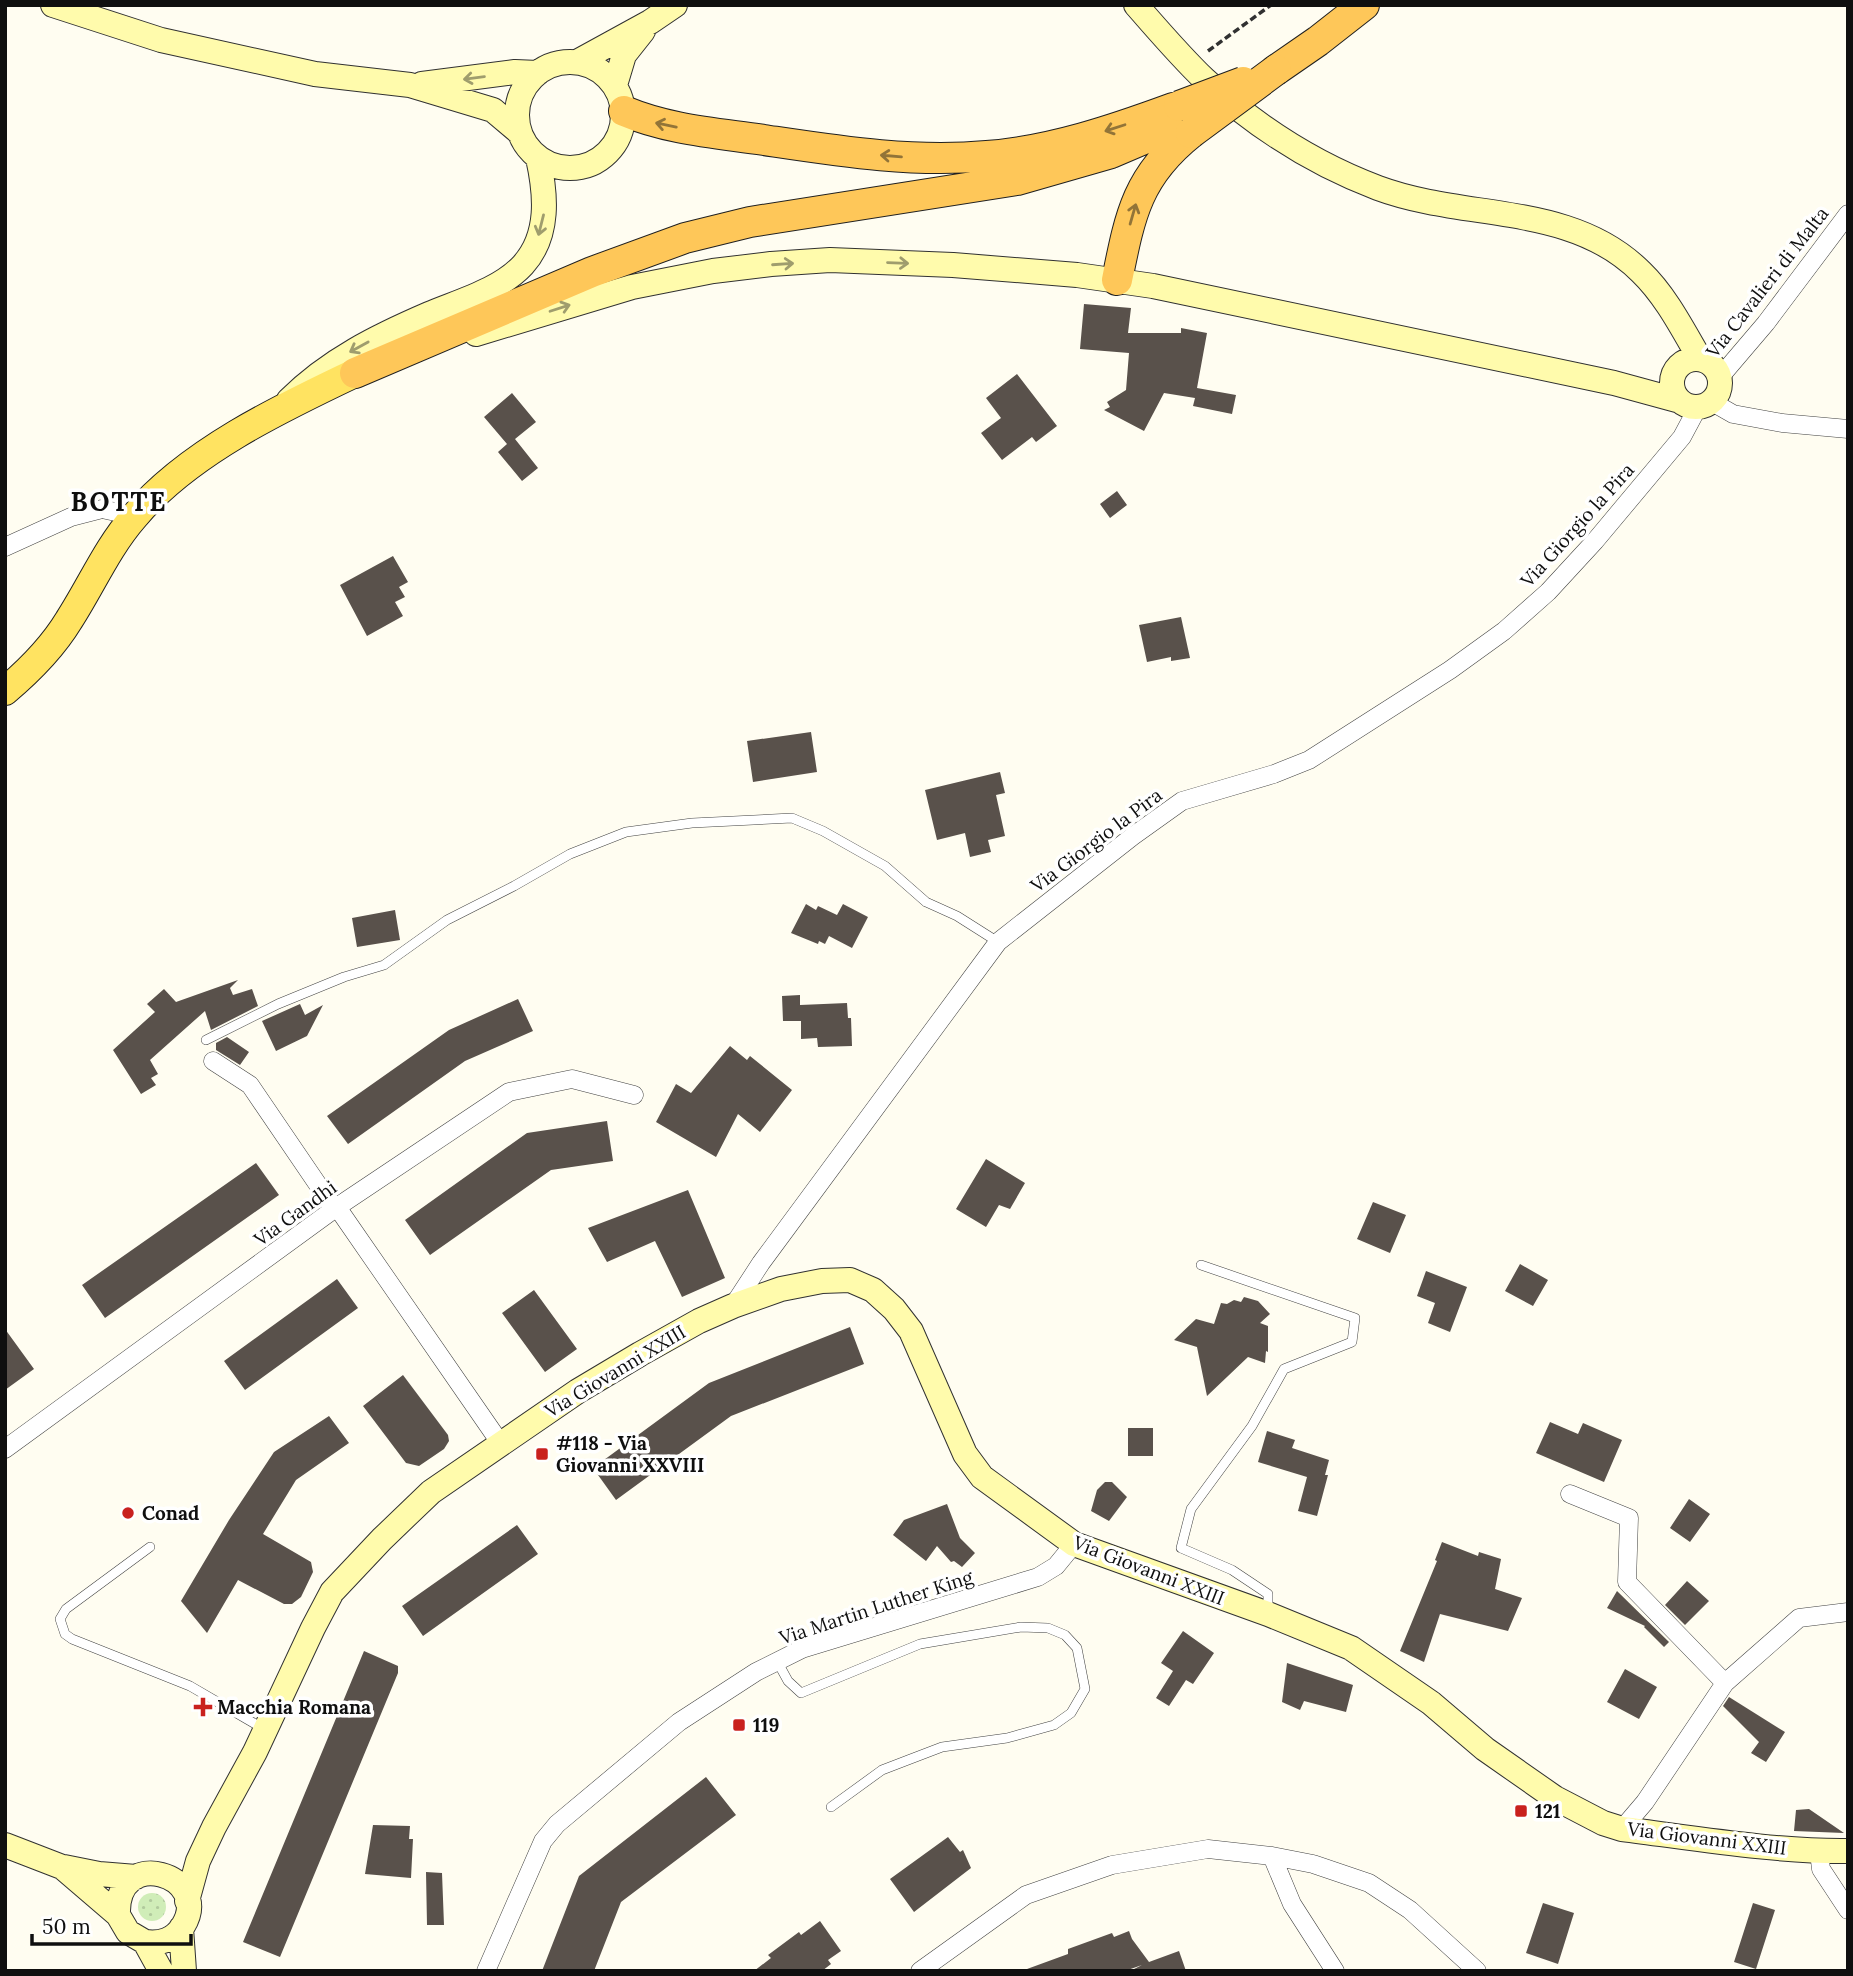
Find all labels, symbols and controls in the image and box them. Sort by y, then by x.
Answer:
one-way arrow [463,72,486,85]
one-way arrow [655,118,678,132]
one-way arrow [1104,122,1126,135]
one-way arrow [880,149,903,162]
street label: Via Cavalieri di Malta [1700,202,1834,363]
one-way arrow [1127,203,1140,225]
one-way arrow [534,214,547,236]
one-way arrow [886,256,909,270]
one-way arrow [771,257,794,270]
one-way arrow [549,300,571,313]
one-way arrow [350,340,370,354]
street label: Via Giorgio la Pira [1514,458,1639,593]
district label: BOTTE [70,485,168,518]
street label: Via Giorgio la Pira [1025,783,1167,898]
street label: Via Gandhi [248,1175,341,1252]
street label: Via Giovanni XXIII [539,1319,690,1423]
place label: #118 - Via Giovanni XXVIII [556,1431,704,1477]
marker: #118 - Via Giovanni XXVIII [534,1446,550,1462]
place label: Conad [142,1501,199,1525]
marker: Conad [120,1505,136,1521]
street label: Via Giovanni XXIII [1069,1530,1228,1610]
street label: Via Martin Luther King [775,1564,976,1650]
place label: Macchia Romana [217,1695,371,1719]
marker: Macchia Romana [195,1699,211,1715]
place label: 119 [753,1713,779,1737]
marker: 119 [731,1717,747,1733]
place label: 121 [1535,1799,1561,1823]
marker: 121 [1513,1803,1529,1819]
street label: Via Giovanni XXIII [1625,1816,1788,1860]
scale bar [32,1902,191,1946]
text: 50 m [42,1913,91,1940]

